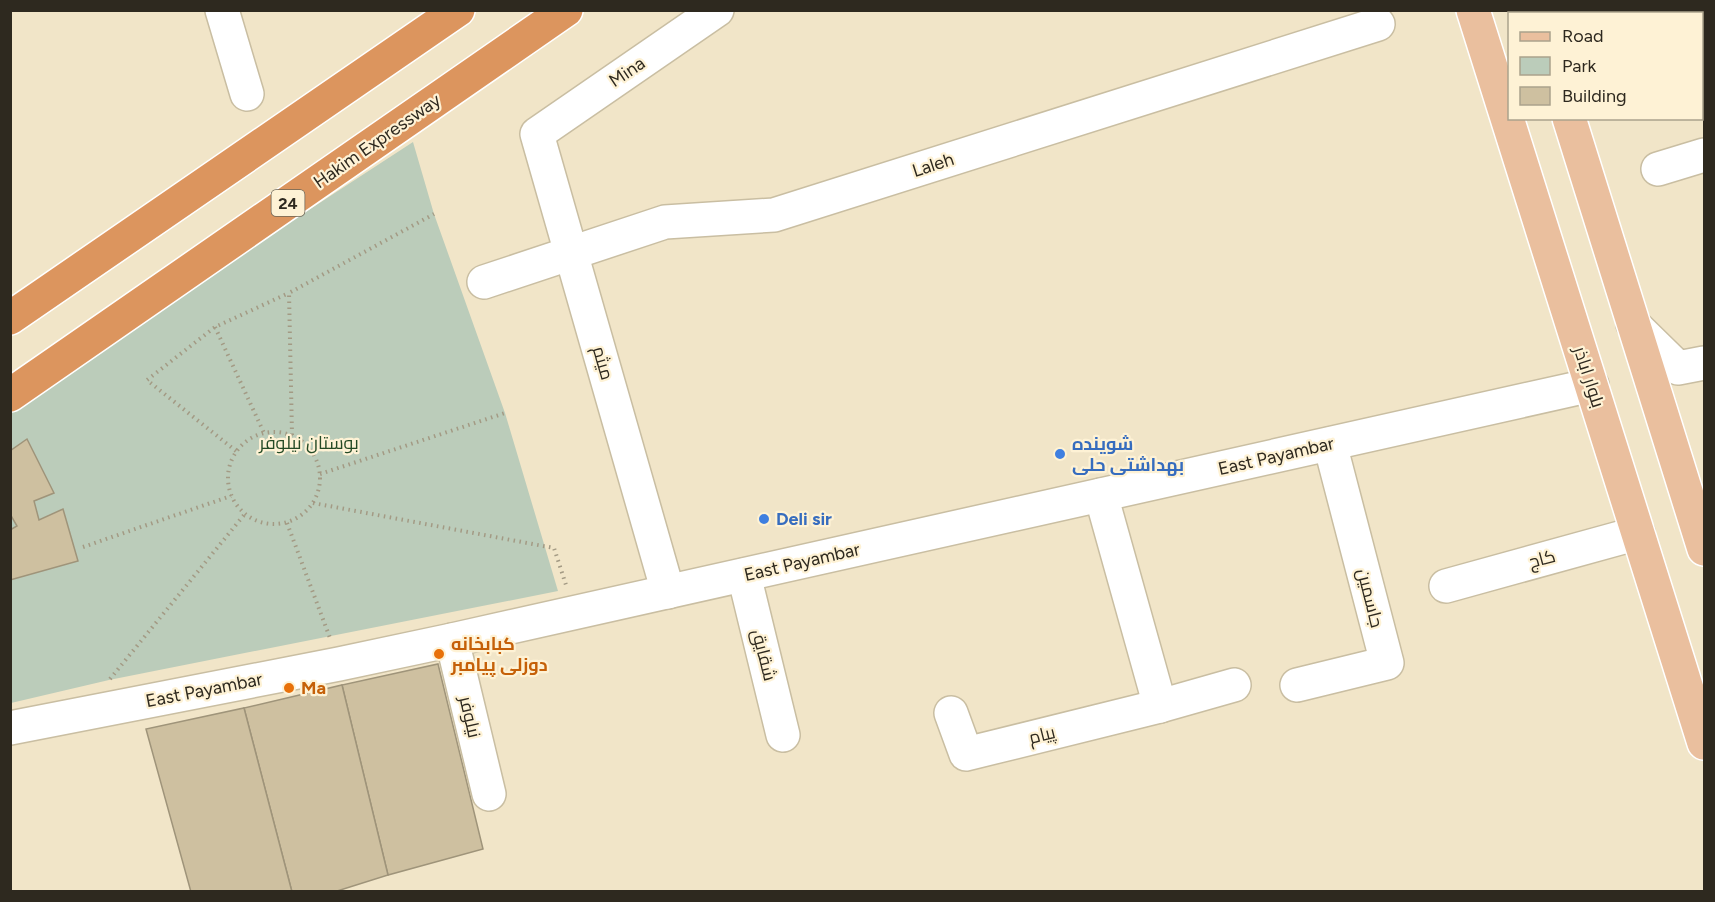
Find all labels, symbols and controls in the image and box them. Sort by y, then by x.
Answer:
legend [1508,12,1703,120]
text: Road [1562,25,1603,47]
street label: Mina [605,52,649,92]
text: Park [1562,55,1597,77]
text: Building [1562,85,1627,107]
street label: Hakim Expressway [309,89,445,193]
street label: Laleh [909,148,957,182]
road number: 24 [272,190,304,216]
street label: بلوار اباذر [1568,343,1609,410]
street label: میثم [587,344,618,383]
park label: بوستان نیلوفر [258,432,359,454]
street label: East Payambar [1216,432,1336,480]
place label: شوینده بهداشتی حلی [1072,433,1184,476]
marker: شوینده بهداشتی حلی [1053,447,1067,461]
place label: Deli sir [776,508,832,530]
marker: Deli sir [757,512,771,526]
street label: East Payambar [742,538,862,586]
street label: کاج [1526,545,1558,574]
street label: جاسمین [1352,566,1388,630]
street label: شقایق [746,627,781,683]
place label: کبابخانه دوزلی پیامبر [450,633,548,677]
marker: کبابخانه دوزلی پیامبر [432,647,446,661]
street label: East Payambar [144,668,264,712]
place label: Ma [301,677,326,699]
marker: Ma [282,681,296,695]
street label: نیلوفر [454,693,485,740]
street label: پیام [1026,721,1058,750]

